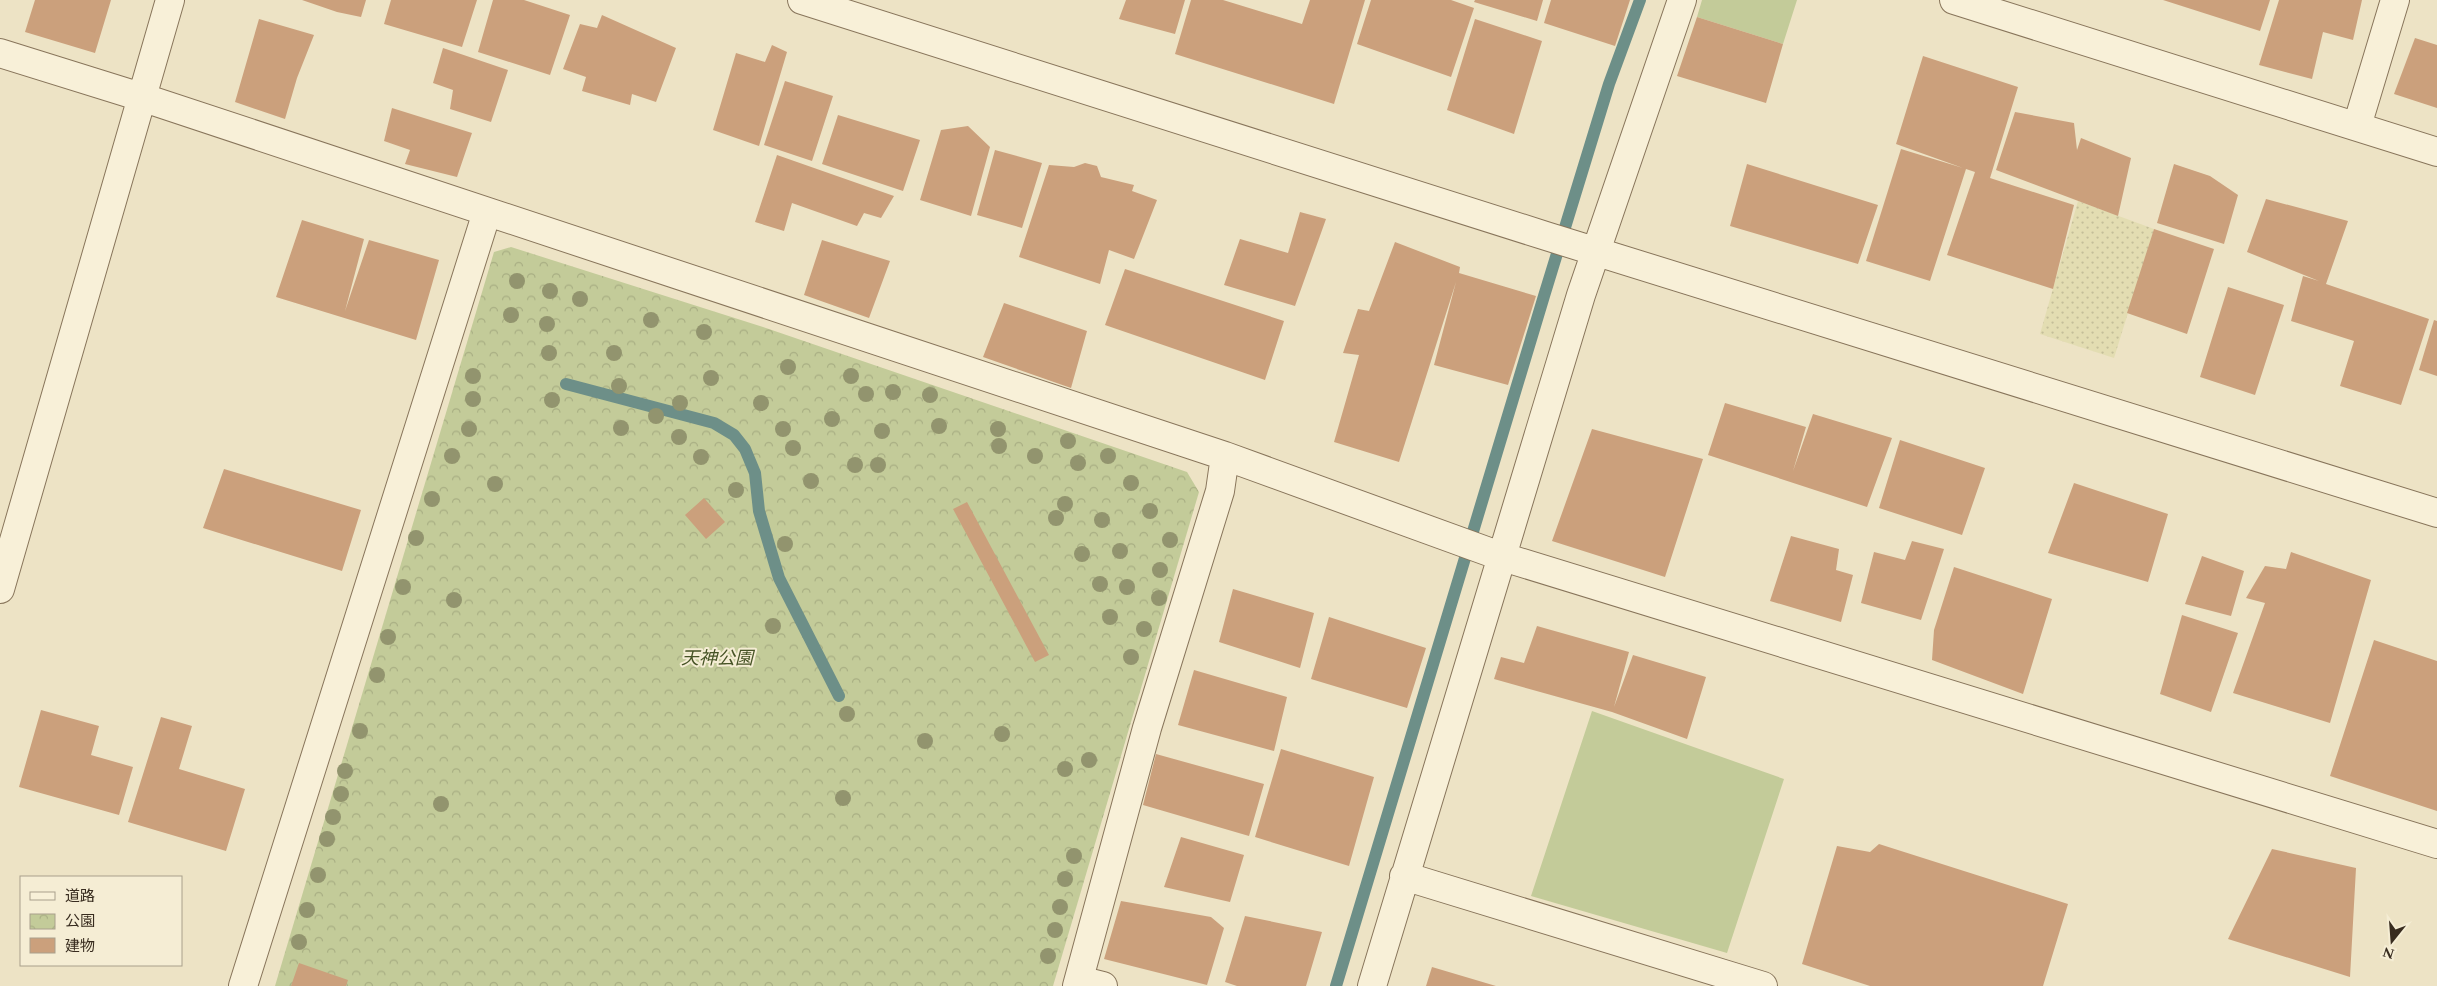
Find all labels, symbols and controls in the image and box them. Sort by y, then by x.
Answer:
park label: 天神公園 [681,645,756,672]
legend [20,876,182,966]
text: 道路 [65,885,95,908]
text: 公園 [65,910,95,933]
north arrow [2367,916,2417,966]
text: 建物 [65,935,95,958]
text: N [2380,941,2397,965]

